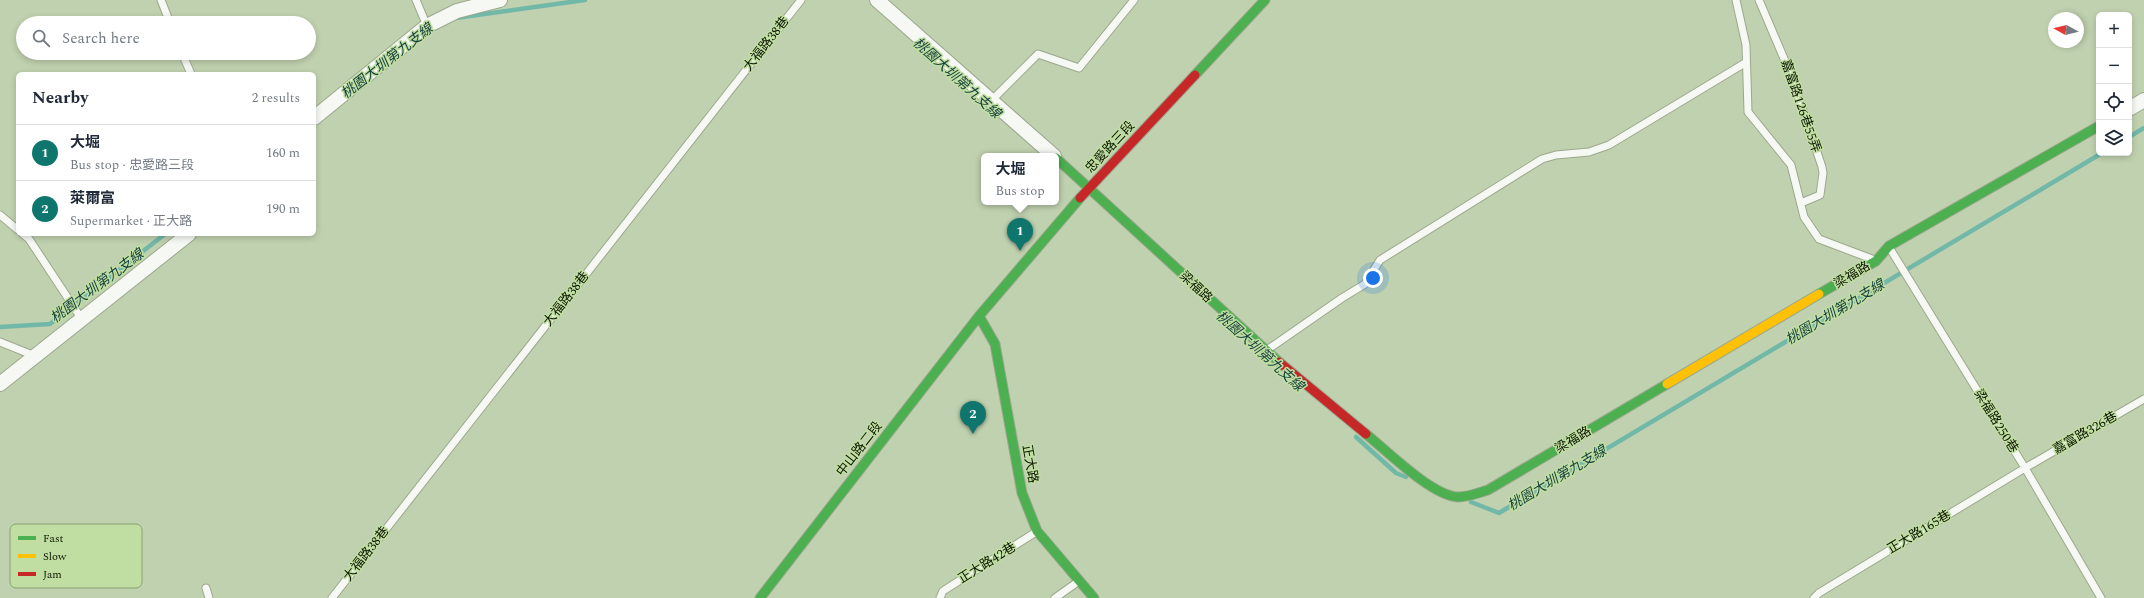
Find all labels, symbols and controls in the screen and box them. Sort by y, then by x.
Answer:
street label: 大福路38巷 [738,12,794,76]
north arrow [2048,12,2084,48]
map controls [2096,12,2132,156]
button: + [2096,12,2132,48]
search box [16,16,316,60]
water label: 桃園大圳第九支線 [336,17,439,104]
icon: search [30,27,52,49]
text: Search here [62,27,140,50]
water label: 桃園大圳第九支線 [908,33,1007,125]
button: − [2096,48,2132,84]
street label: 嘉富路126巷55弄 [1776,57,1826,155]
button: locate [2096,84,2132,120]
text: Nearby [32,85,88,111]
text: 2 results [252,88,300,108]
street label: 忠愛路三段 [1081,116,1139,178]
button: layers [2096,120,2132,156]
text: 大堀 [70,131,100,154]
text: 1 [41,143,49,163]
text: 160 m [266,143,300,163]
popup [981,153,1059,205]
text: Bus stop · 忠愛路三段 [70,155,194,175]
text: 大堀 [995,158,1025,181]
text: Bus stop [995,181,1045,201]
text: 萊爾富 [70,187,115,210]
text: 2 [41,199,49,219]
text: 190 m [266,199,300,219]
text: Supermarket · 正大路 [70,211,192,231]
pin: 1 [1007,218,1033,251]
water label: 桃園大圳第九支線 [46,243,150,328]
street label: 梁福路 [1830,256,1874,294]
street label: 梁福路 [1175,266,1217,308]
street label: 大福路38巷 [538,267,594,331]
your location [1363,268,1383,288]
water label: 桃園大圳第九支線 [1782,273,1890,350]
water label: 桃園大圳第九支線 [1211,306,1310,398]
street label: 梁福路250巷 [1969,385,2023,457]
pin: 2 [960,401,986,434]
street label: 嘉富路326巷 [2049,406,2121,460]
street label: 中山路二段 [831,417,887,481]
street label: 梁福路 [1551,421,1595,459]
water label: 桃園大圳第九支線 [1504,439,1612,516]
street label: 正大路 [1017,443,1043,485]
street label: 正大路165巷 [1883,505,1955,559]
street label: 大福路38巷 [338,522,394,586]
legend [10,524,142,588]
text: Fast [43,530,64,547]
street label: 正大路42巷 [954,537,1020,589]
text: Slow [43,548,67,565]
text: Jam [43,566,62,583]

